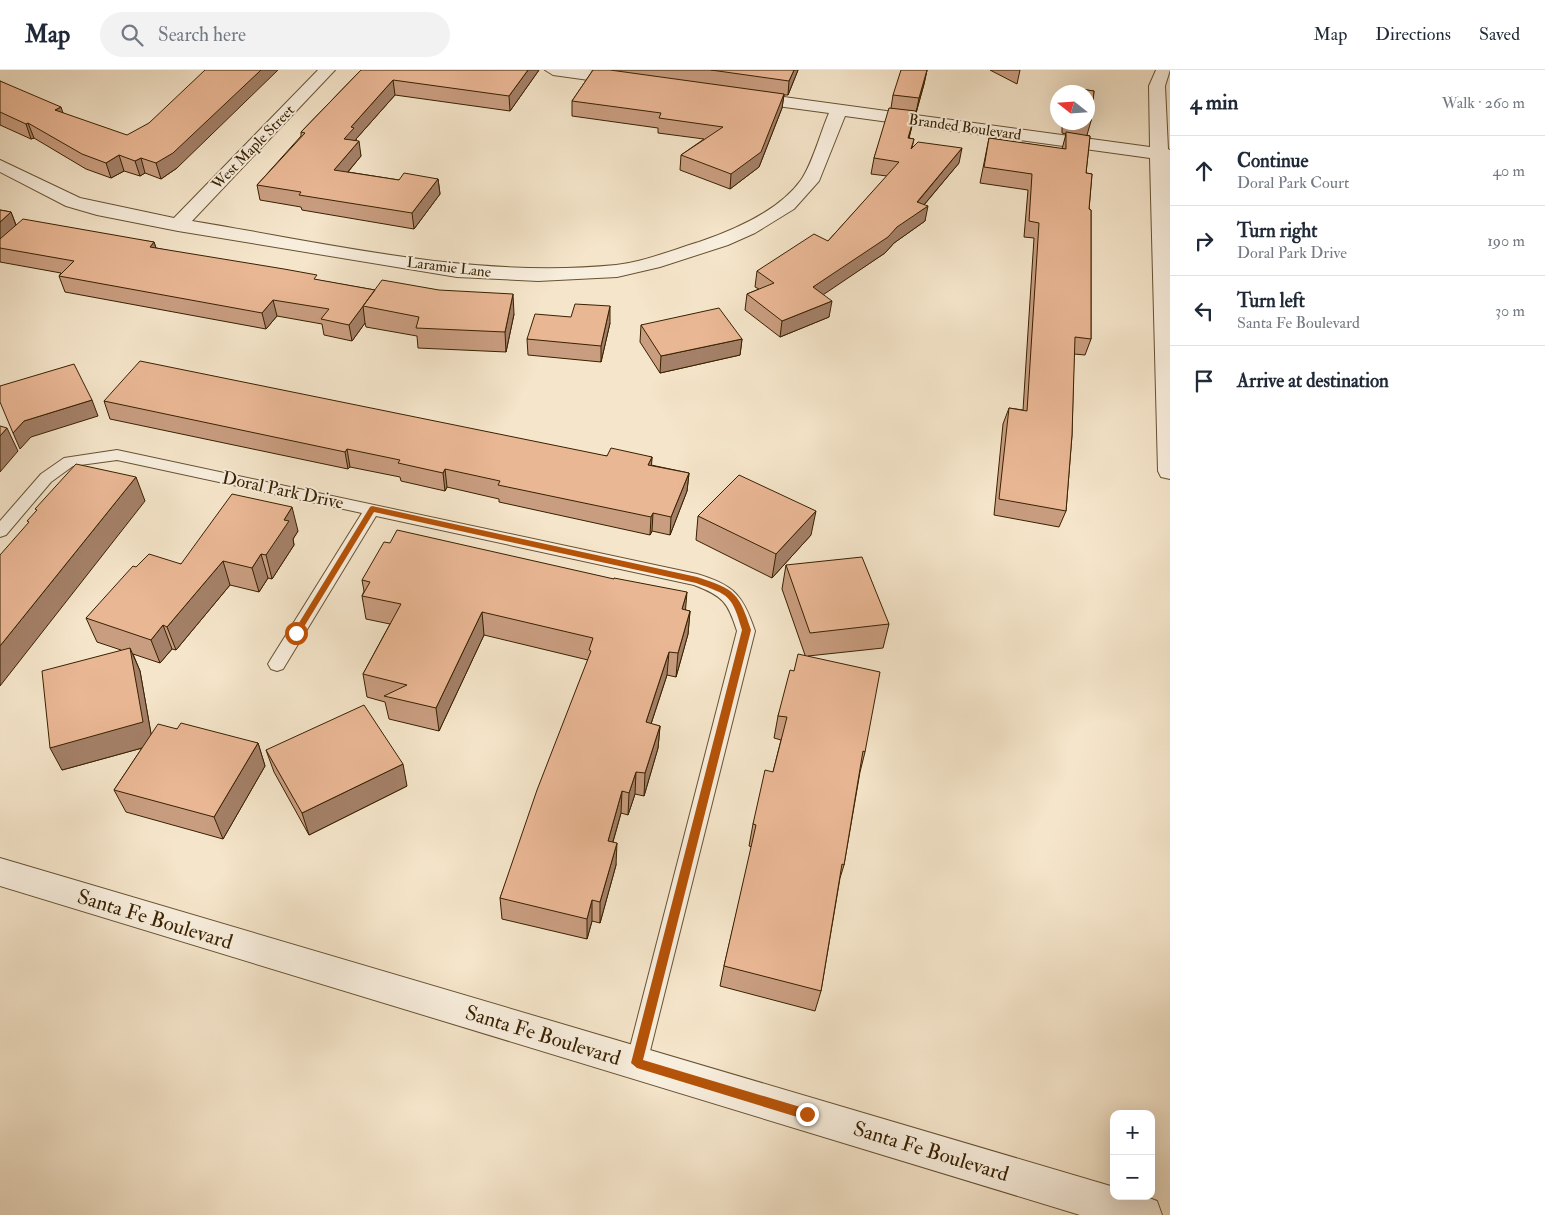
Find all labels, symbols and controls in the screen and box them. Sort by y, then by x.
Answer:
search box [100,12,450,57]
text: Map [25,19,70,50]
icon: search [118,21,146,49]
text: Search here [158,23,246,47]
text: Map [1314,23,1347,46]
text: Directions [1375,23,1451,46]
text: Saved [1479,23,1520,46]
north arrow [1050,85,1095,130]
text: 4 min [1190,89,1238,116]
text: Walk · 260 m [1442,93,1525,113]
street label: West Maple Street [207,101,299,195]
street label: Branded Boulevard [907,110,1023,145]
text: Continue [1237,149,1308,173]
icon: ahead [1190,157,1218,185]
text: 40 m [1492,161,1525,181]
text: Doral Park Court [1237,173,1349,193]
text: Turn right [1237,219,1317,243]
icon: right [1190,227,1218,255]
text: 190 m [1487,231,1525,251]
text: Doral Park Drive [1237,243,1347,263]
street label: Laramie Lane [406,253,492,282]
text: Turn left [1237,289,1305,313]
icon: left [1190,297,1218,325]
text: 30 m [1495,301,1525,321]
text: Santa Fe Boulevard [1237,313,1360,333]
icon: arrive [1190,367,1218,395]
text: Arrive at destination [1237,369,1389,393]
street label: Doral Park Drive [220,466,346,515]
route start [285,622,308,645]
street label: Santa Fe Boulevard [74,883,237,956]
street label: Santa Fe Boulevard [462,999,625,1072]
route end [796,1103,819,1126]
map controls [1110,1110,1155,1200]
button: + [1110,1110,1155,1155]
street label: Santa Fe Boulevard [850,1115,1013,1188]
button: − [1110,1155,1155,1200]

